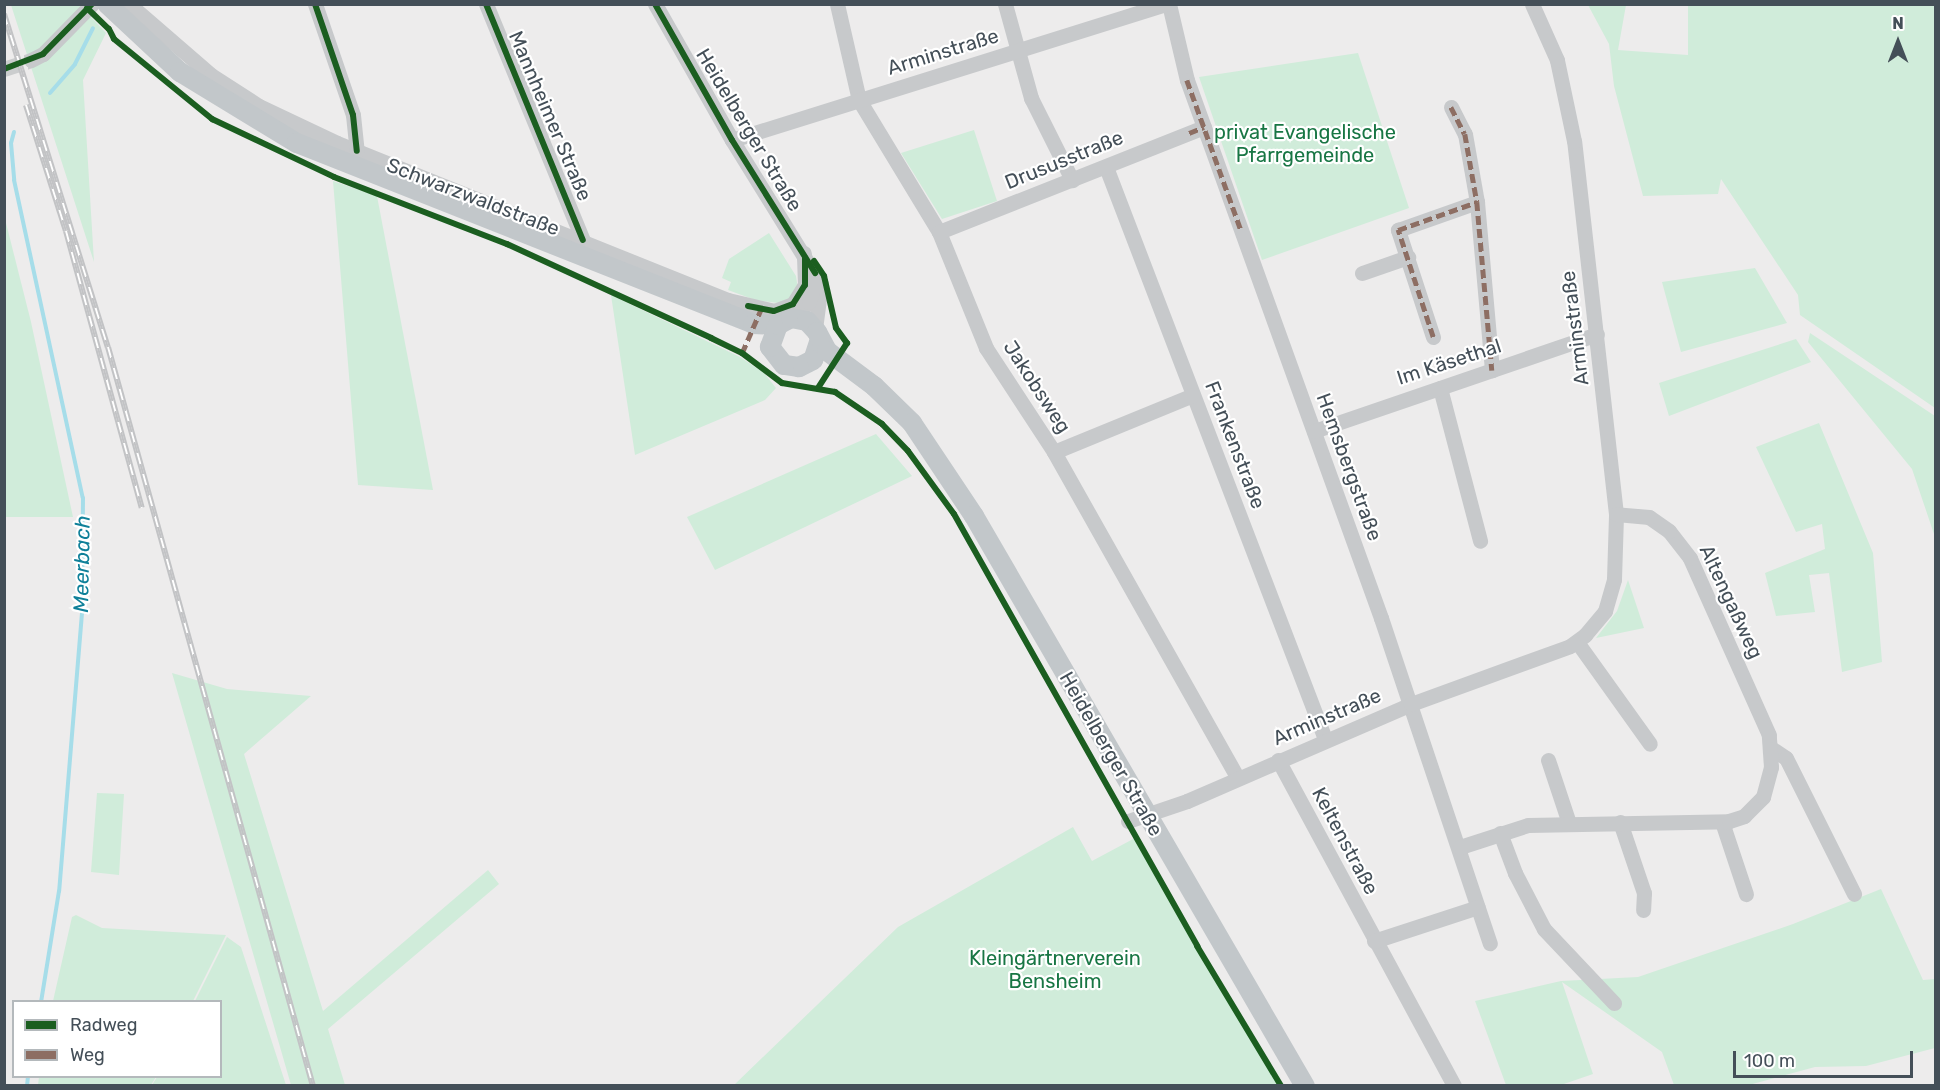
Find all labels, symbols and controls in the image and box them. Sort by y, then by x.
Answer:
north arrow [1868,12,1928,72]
text: N [1892,14,1904,33]
street label: Arminstraße [884,24,1002,80]
street label: Mannheimer Straße [503,27,597,205]
street label: Heidelberger Straße [691,44,807,216]
park label: privat Evangelische Pfarrgemeinde [1214,120,1396,167]
street label: Drususstraße [1001,125,1127,195]
street label: Schwarzwaldstraße [383,153,563,241]
street label: Arminstraße [1556,269,1594,387]
street label: Im Käsethal [1394,334,1504,390]
street label: Jakobsweg [998,336,1076,438]
street label: Frankenstraße [1200,378,1270,512]
street label: Hemsbergstraße [1311,390,1387,544]
water label: Meerbach [69,515,95,613]
street label: Altengaßweg [1694,541,1768,663]
street label: Heidelberger Straße [1054,667,1168,841]
street label: Arminstraße [1269,683,1385,751]
street label: Keltenstraße [1307,783,1383,899]
park label: Kleingärtnerverein Bensheim [969,947,1141,994]
legend [12,1000,222,1078]
text: Radweg [70,1014,137,1036]
scale bar [1736,1039,1916,1077]
text: Weg [70,1044,105,1066]
text: 100 m [1744,1050,1795,1072]

